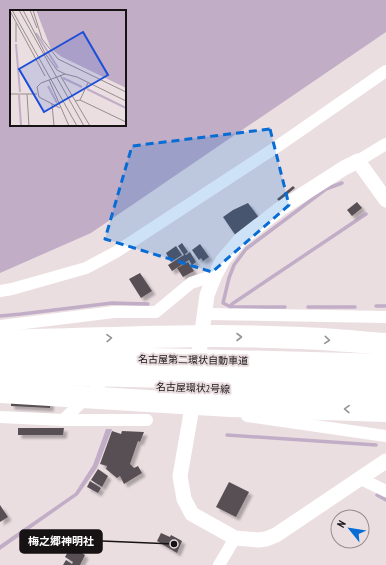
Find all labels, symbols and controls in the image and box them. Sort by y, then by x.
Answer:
inset map [10,10,126,126]
one-way arrow [236,333,242,341]
one-way arrow [106,334,112,343]
one-way arrow [324,335,330,344]
street label: 名古屋第二環状自動車道 [138,353,248,367]
street label: 名古屋環状2号線 [156,380,230,396]
one-way arrow [344,405,350,414]
north arrow [330,509,370,549]
text: N [334,518,349,530]
callout: 梅之郷神明社 [20,530,102,553]
text: 梅之郷神明社 [28,534,94,548]

